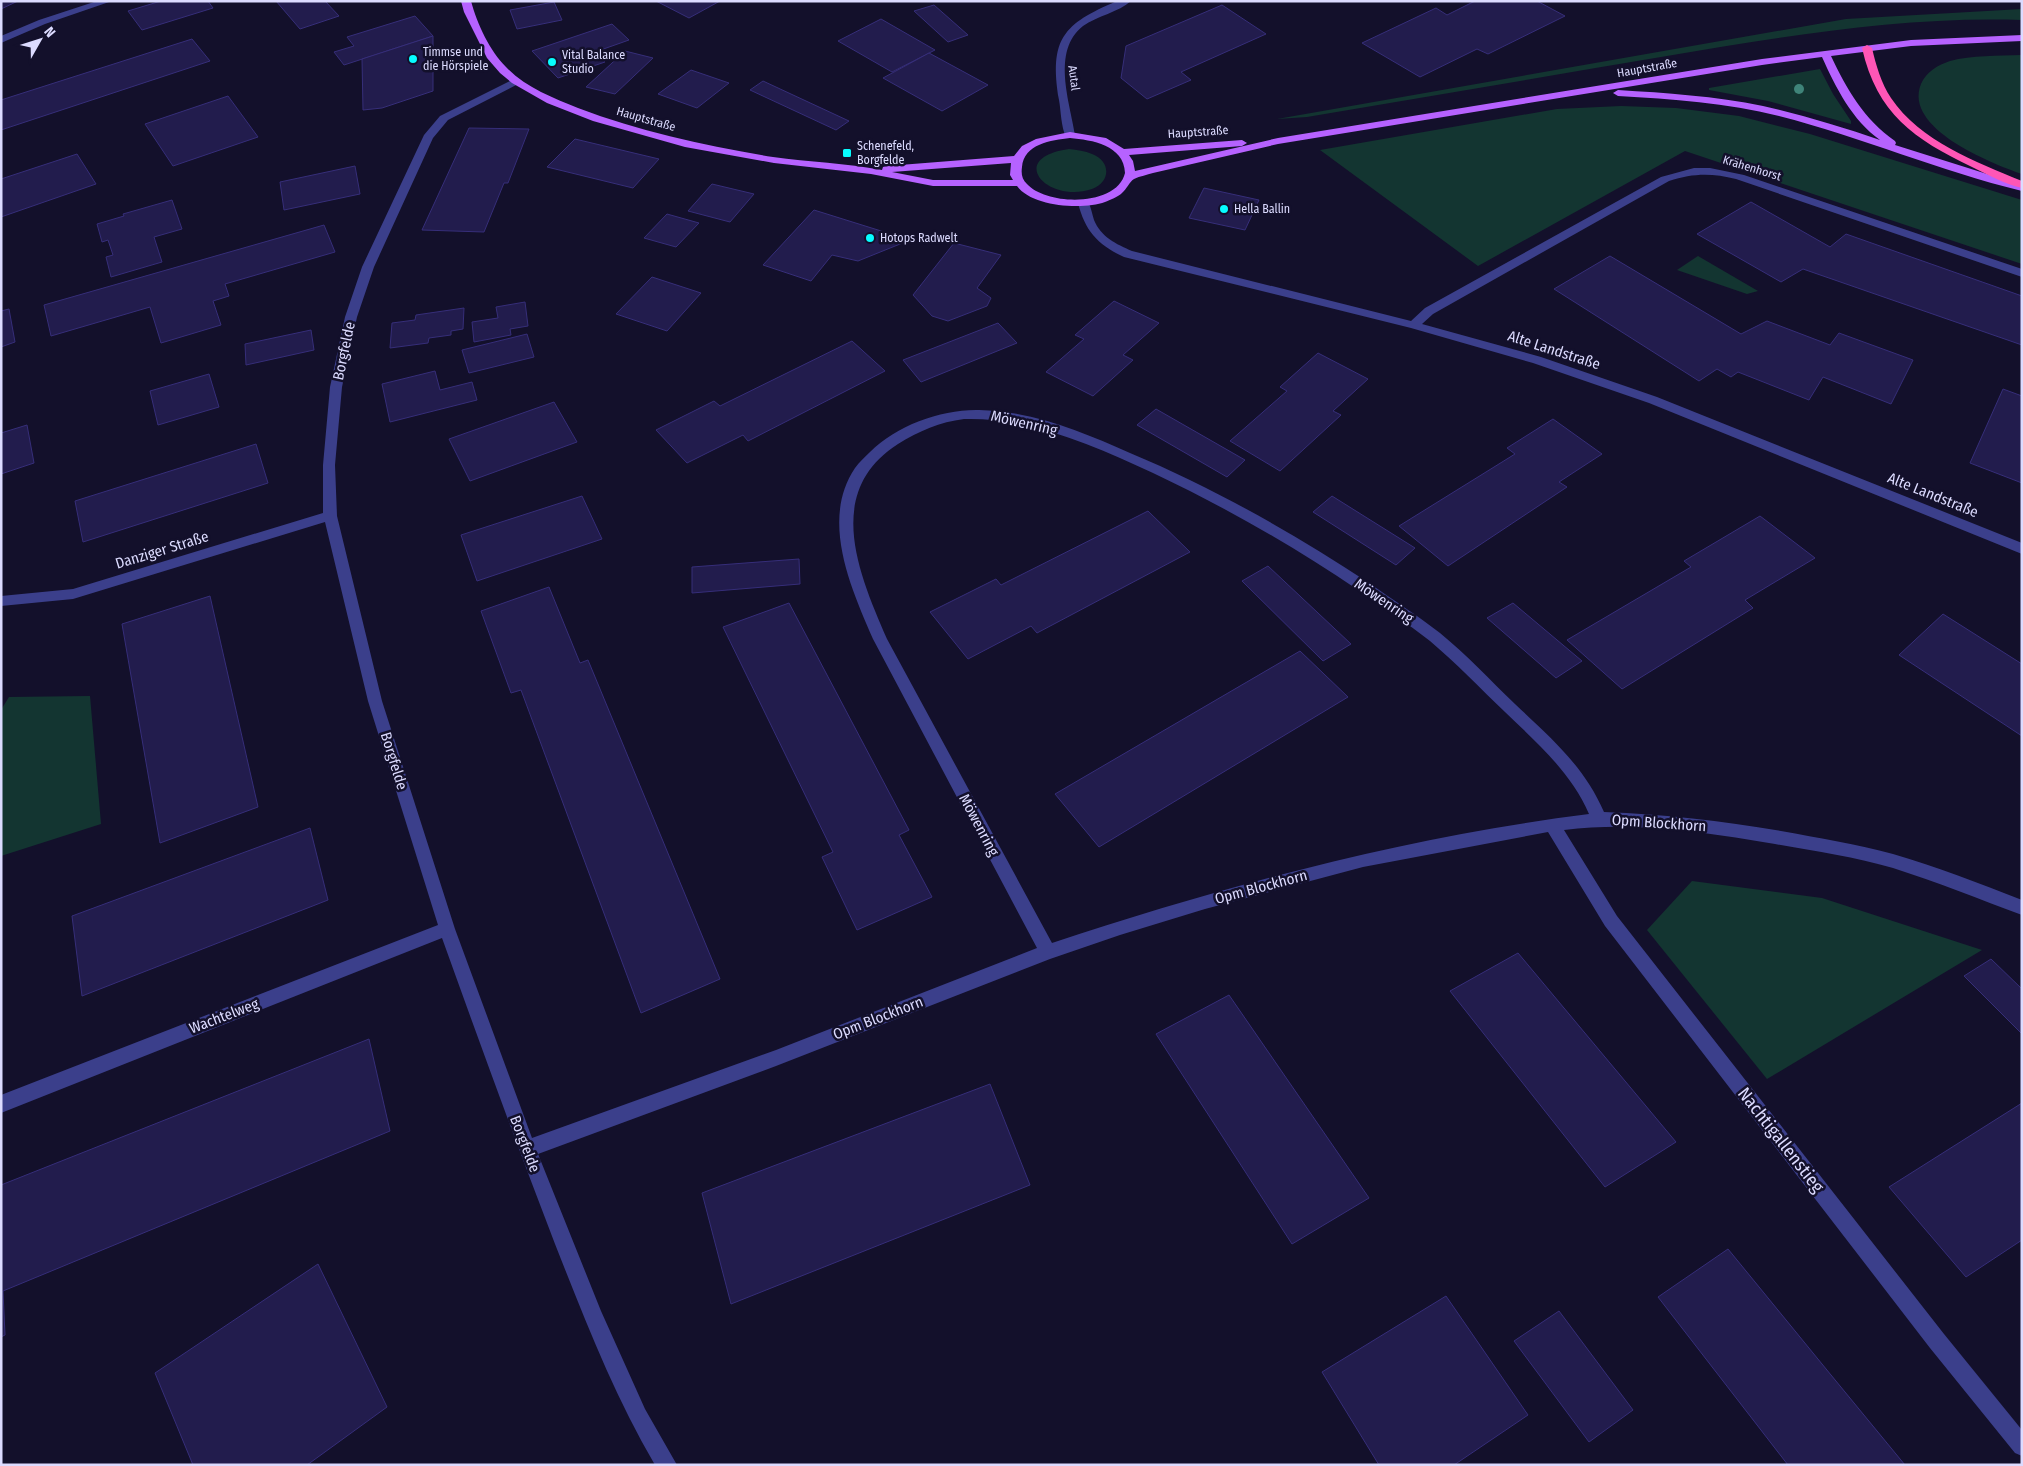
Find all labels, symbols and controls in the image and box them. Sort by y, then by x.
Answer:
north arrow [15,15,65,65]
text: N [40,24,59,41]
place label: Timmse und die Hörspiele [423,45,488,73]
place label: Vital Balance Studio [562,48,625,76]
marker: Timmse und die Hörspiele [407,53,419,65]
marker: Vital Balance Studio [546,56,558,68]
street label: Hauptstraße [1616,56,1678,80]
street label: Autal [1065,64,1083,92]
street label: Hauptstraße [615,104,677,134]
street label: Hauptstraße [1167,123,1229,141]
place label: Schenefeld, Borgfelde [857,139,914,167]
marker: Schenefeld, Borgfelde [841,147,853,159]
street label: Krähenhorst [1721,152,1783,184]
place label: Hella Ballin [1234,202,1290,216]
marker: Hella Ballin [1218,203,1230,215]
place label: Hotops Radwelt [880,231,958,245]
marker: Hotops Radwelt [864,232,876,244]
street label: Borgfelde [329,320,359,382]
street label: Alte Landstraße [1505,327,1603,373]
street label: Möwenring [989,407,1059,439]
street label: Alte Landstraße [1885,469,1981,521]
street label: Danziger Straße [113,527,211,573]
street label: Möwenring [1351,575,1417,627]
street label: Borgfelde [377,730,411,792]
street label: Möwenring [955,791,1003,859]
street label: Opm Blockhorn [1611,811,1707,835]
street label: Opm Blockhorn [1213,866,1309,908]
street label: Opm Blockhorn [831,993,925,1043]
street label: Wachtelweg [187,995,261,1037]
street label: Nachtigallenstieg [1733,1083,1829,1197]
street label: Borgfelde [506,1113,544,1175]

